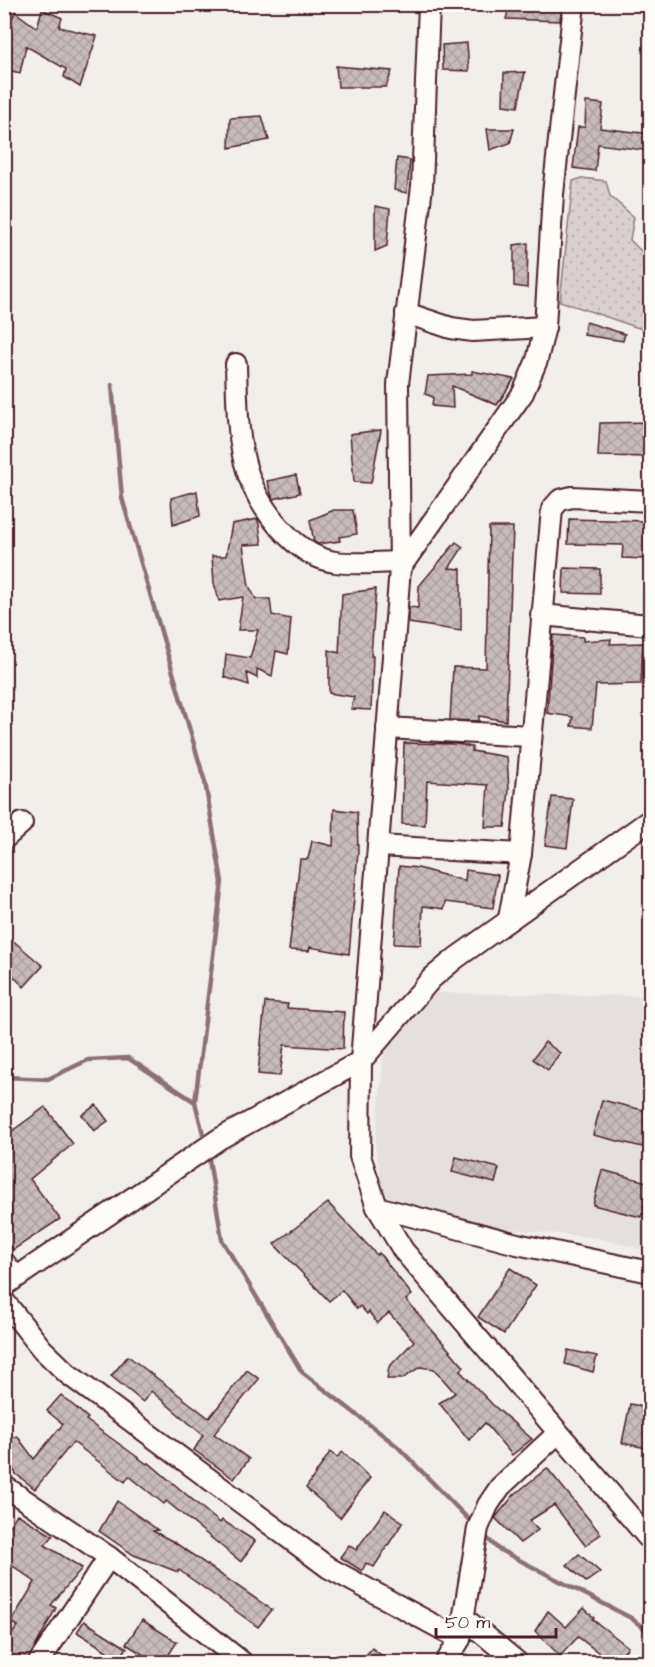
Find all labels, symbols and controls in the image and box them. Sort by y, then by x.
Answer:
scale bar [436,1601,556,1639]
text: 50 m [445,1610,490,1635]

